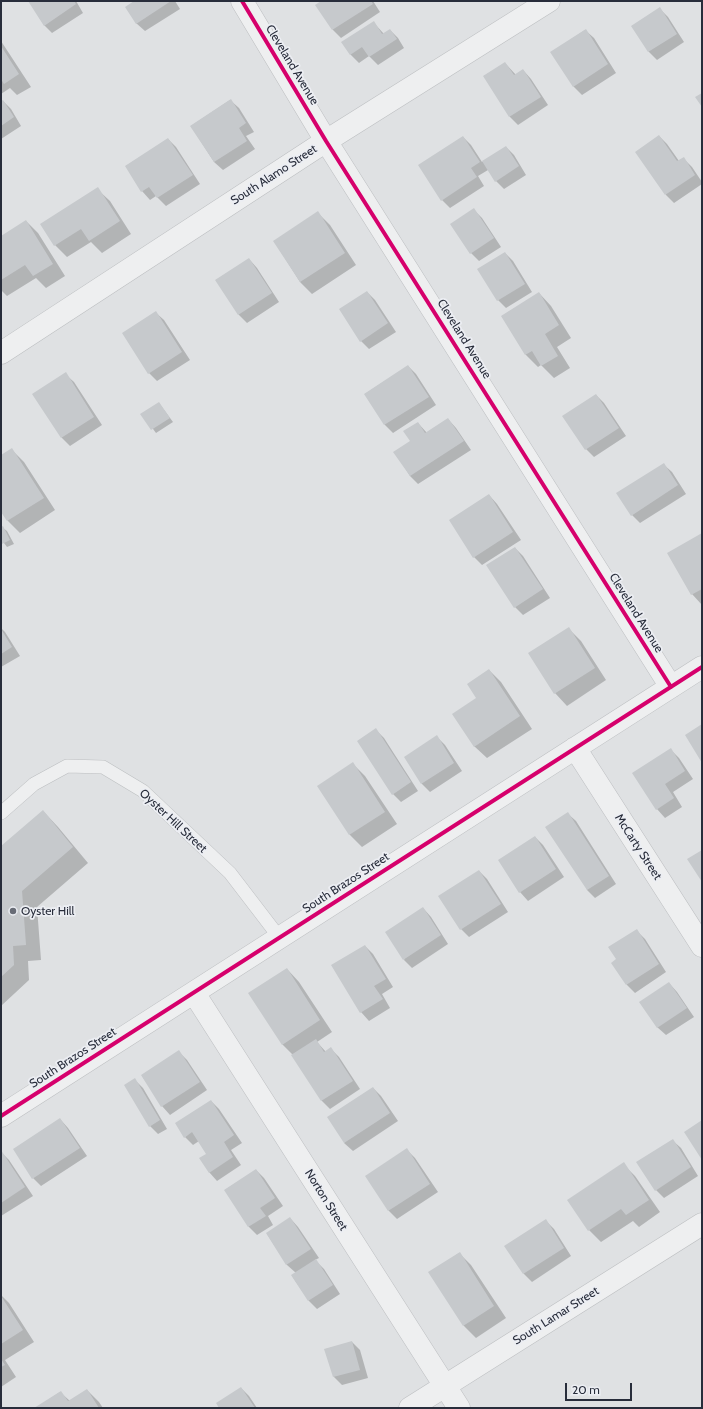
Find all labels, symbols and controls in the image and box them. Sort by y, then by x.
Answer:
street label: Cleveland Avenue [262,22,322,108]
street label: South Alamo Street [228,142,320,208]
street label: Cleveland Avenue [434,297,494,381]
street label: Cleveland Avenue [606,571,666,655]
street label: Oyster Hill Street [136,786,210,856]
street label: McCarty Street [611,811,665,883]
street label: South Brazos Street [300,850,392,916]
place label: Oyster Hill [21,904,74,918]
marker: Oyster Hill [8,906,18,916]
street label: South Brazos Street [27,1025,119,1091]
street label: Norton Street [301,1167,351,1233]
street label: South Lamar Street [510,1284,602,1348]
scale bar [567,1375,634,1401]
text: 20 m [572,1382,600,1397]

